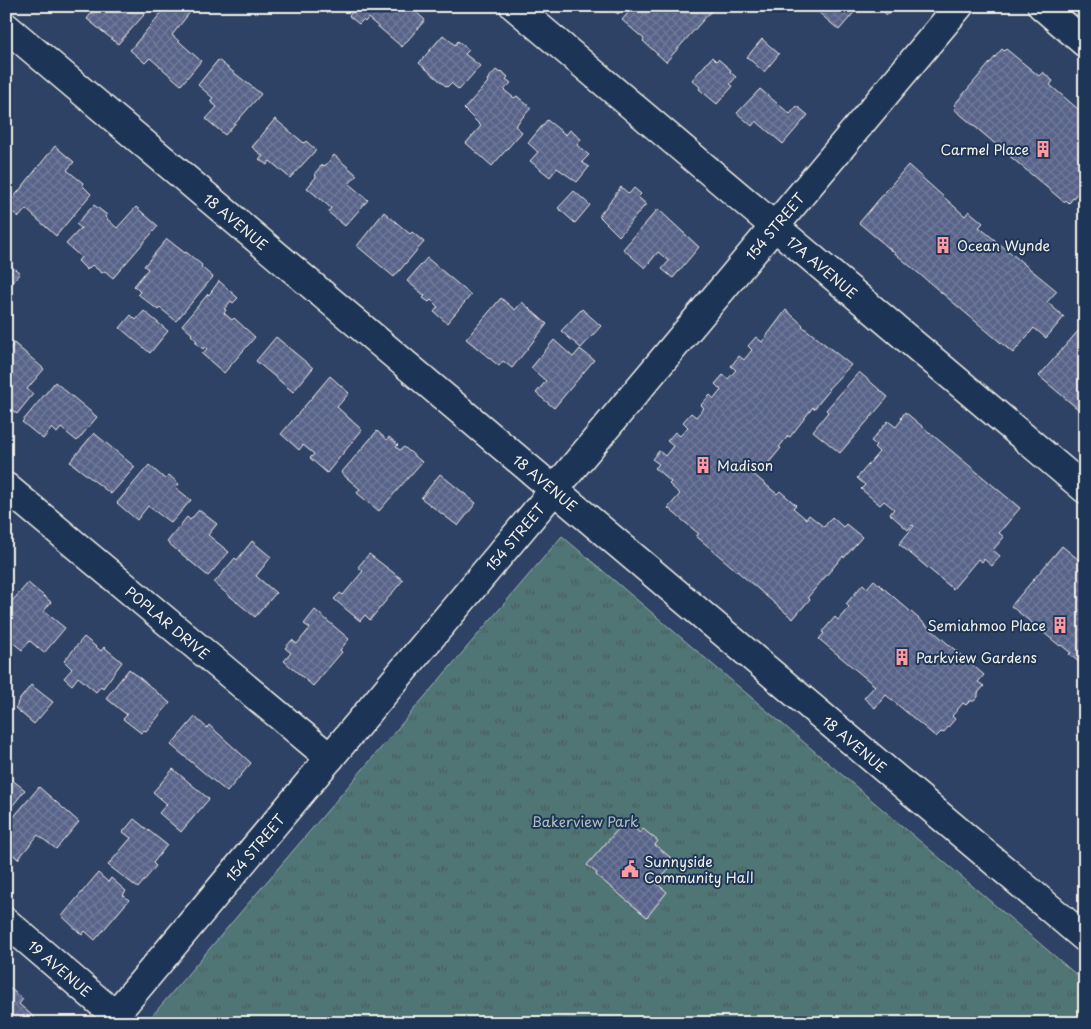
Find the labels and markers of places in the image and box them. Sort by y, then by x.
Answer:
place label: Carmel Place [941,139,1029,160]
building icon: Carmel Place [1033,139,1053,159]
building icon: Ocean Wynde [933,235,953,255]
place label: Ocean Wynde [957,235,1050,256]
building icon: Madison [693,455,713,475]
place label: Madison [717,455,773,476]
place label: Semiahmoo Place [927,615,1046,636]
building icon: Semiahmoo Place [1050,615,1070,635]
building icon: Parkview Gardens [892,647,912,667]
place label: Parkview Gardens [916,647,1037,668]
place label: Sunnyside Community Hall [644,851,753,888]
public building icon: Sunnyside Community Hall [620,859,640,879]

